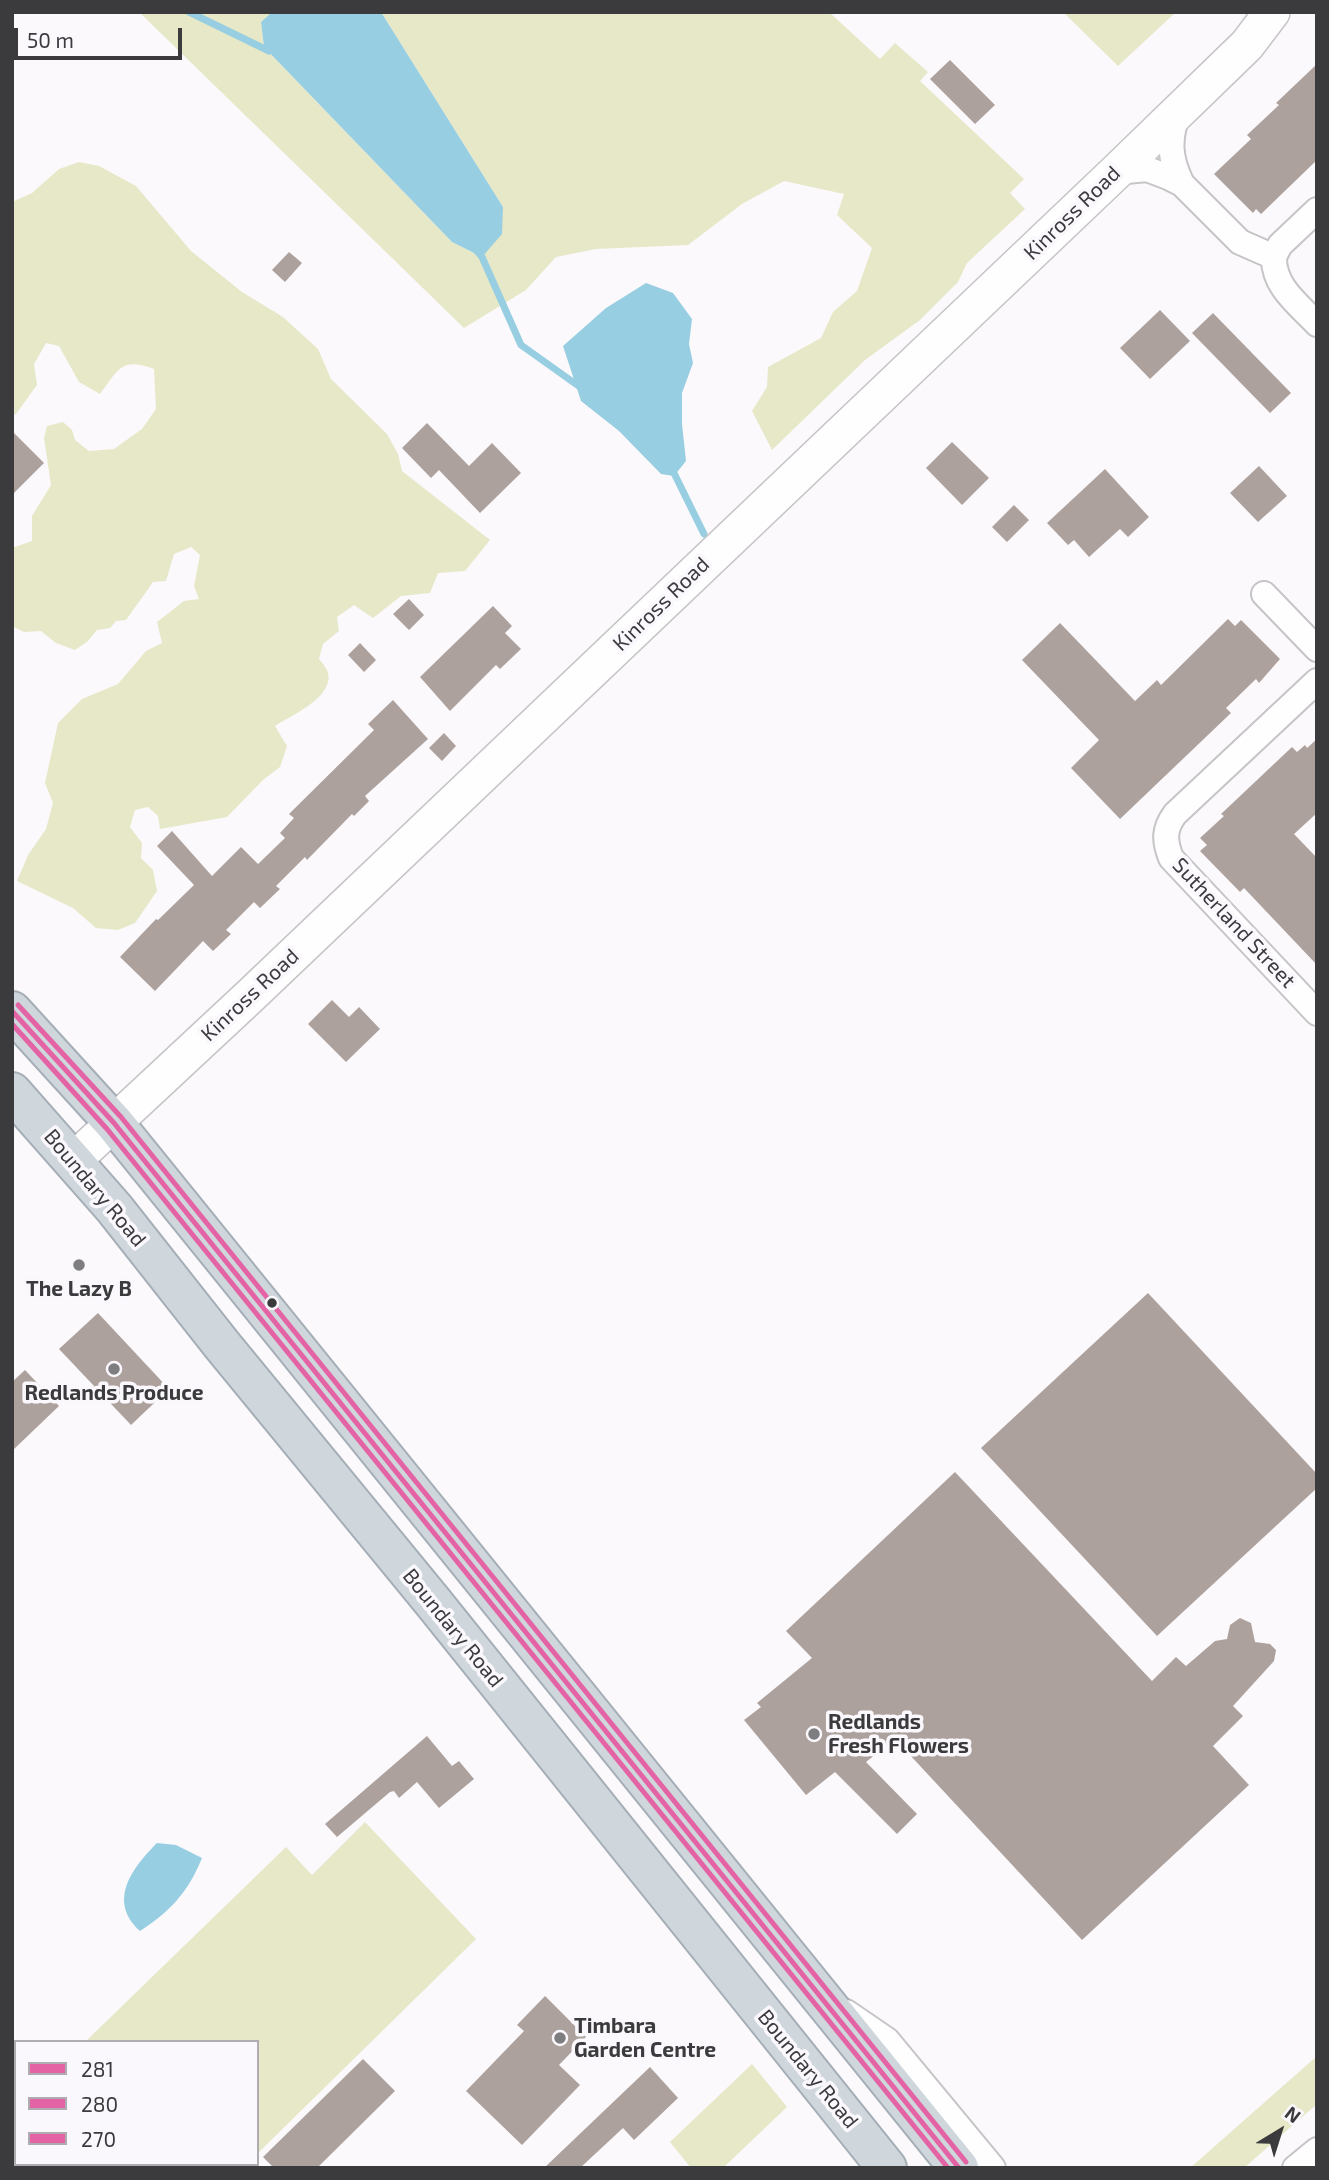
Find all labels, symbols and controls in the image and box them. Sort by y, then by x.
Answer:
scale bar [18,14,186,58]
text: 50 m [27,27,74,52]
street label: Kinross Road [1019,161,1125,265]
street label: Kinross Road [608,552,714,656]
street label: Sutherland Street [1167,853,1301,993]
street label: Kinross Road [196,943,304,1047]
street label: Boundary Road [39,1124,151,1252]
marker: The Lazy B [71,1257,87,1273]
place label: The Lazy B [26,1276,132,1302]
unlabelled marker [265,1296,279,1310]
marker: Redlands Produce [106,1361,122,1377]
place label: Redlands Produce [24,1380,204,1406]
street label: Boundary Road [398,1564,508,1692]
place label: Redlands Fresh Flowers [828,1709,969,1759]
marker: Redlands Fresh Flowers [806,1726,822,1742]
street label: Boundary Road [753,2005,863,2133]
place label: Timbara Garden Centre [574,2013,716,2063]
marker: Timbara Garden Centre [552,2030,568,2046]
legend [14,2040,259,2166]
text: 281 [81,2056,114,2081]
text: 280 [81,2091,118,2116]
north arrow [1245,2096,1315,2166]
text: N [1281,2101,1306,2127]
text: 270 [81,2126,116,2151]

